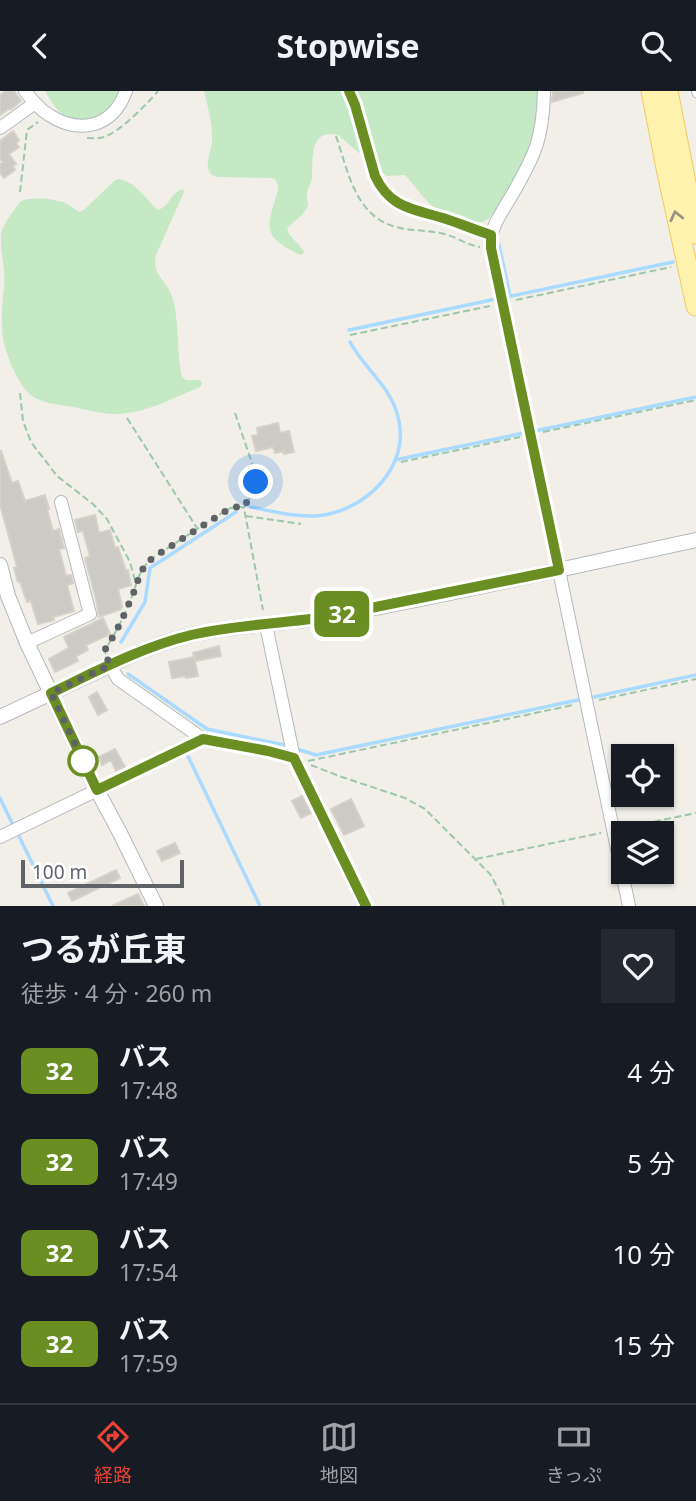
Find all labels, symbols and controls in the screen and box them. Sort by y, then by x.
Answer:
text: Stopwise [276,24,420,67]
icon: back [21,27,59,65]
icon: search [637,27,675,65]
one-way arrow [670,210,685,222]
your location [238,464,273,499]
line badge: 32 [310,591,374,637]
text: 32 [328,597,356,630]
map controls [611,744,674,884]
button: locate [611,744,674,807]
unlabelled marker [68,746,98,776]
button: layers [611,821,674,884]
scale bar [21,857,184,889]
text: 100 m [32,859,87,885]
text: つるが丘東 [21,926,186,971]
button: heart [601,929,675,1003]
text: 徒歩 · 4 分 · 260 m [21,977,212,1009]
text: バス [119,1038,171,1074]
text: 32 [46,1054,73,1087]
text: 4 分 [627,1054,675,1090]
text: 17:48 [119,1074,178,1106]
text: バス [119,1129,171,1165]
text: 32 [46,1145,73,1178]
text: 5 分 [627,1145,675,1181]
text: 17:49 [119,1165,178,1197]
text: バス [119,1220,171,1256]
text: 32 [46,1236,73,1269]
text: 10 分 [612,1236,675,1272]
text: 17:54 [119,1256,178,1288]
text: バス [119,1311,171,1347]
text: 32 [46,1327,73,1360]
text: 15 分 [612,1327,675,1363]
text: 17:59 [119,1347,178,1379]
tab: 経路 [94,1418,132,1488]
tab: 地図 [320,1418,358,1488]
tab: きっぷ [546,1418,602,1488]

